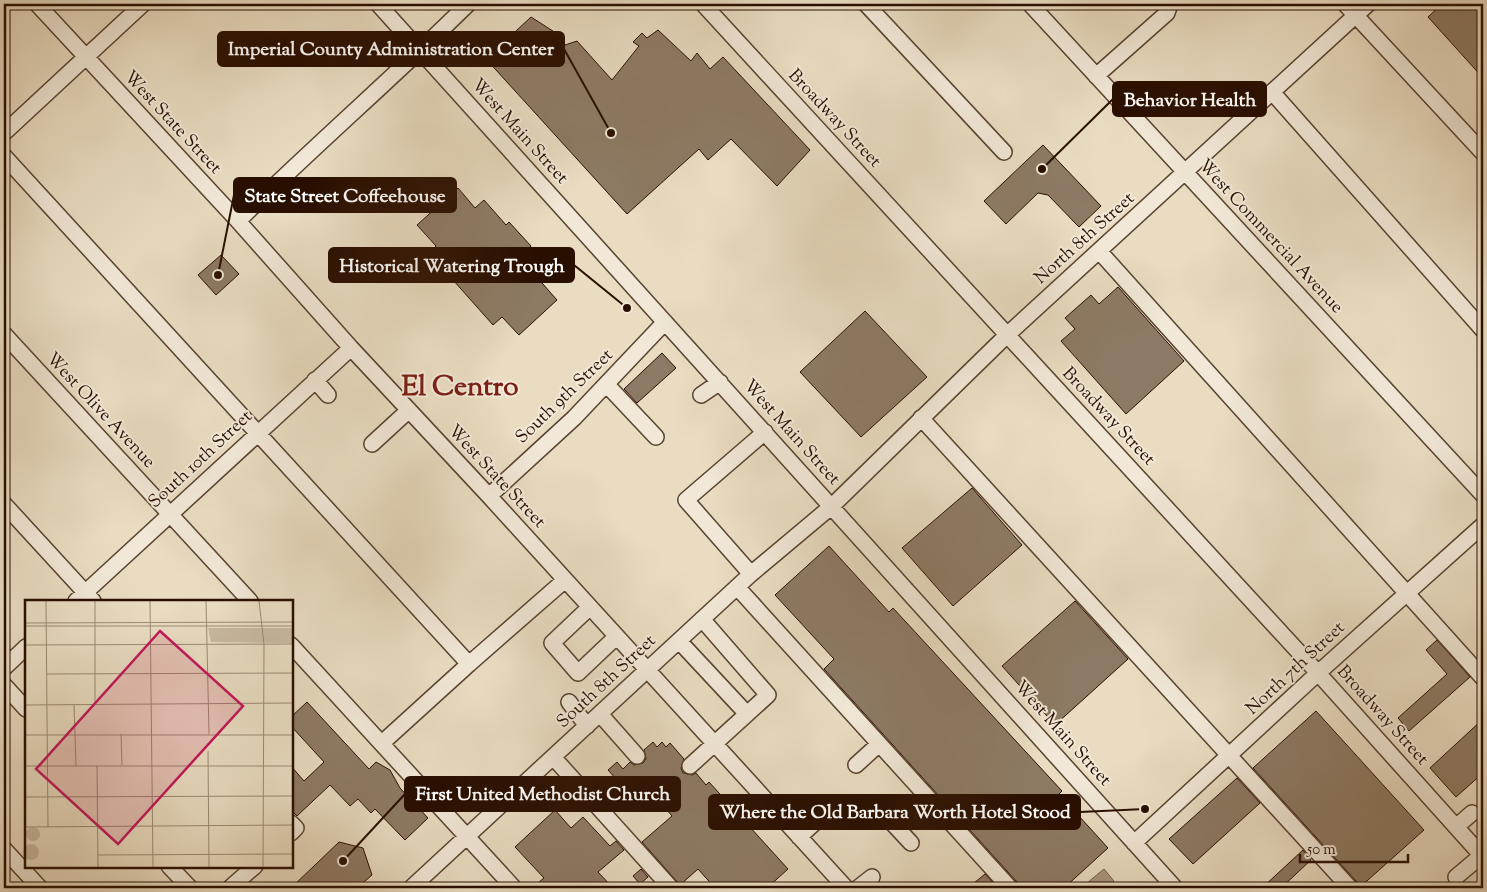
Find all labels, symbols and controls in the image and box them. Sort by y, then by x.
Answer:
callout: Imperial County Administration Center [218,32,564,66]
text: Imperial County Administration Center [228,37,555,64]
street label: Broadway Street [781,64,887,174]
street label: West State Street [117,65,227,181]
street label: West Main Street [464,73,574,191]
callout: Behavior Health [1113,82,1266,116]
text: Behavior Health [1124,88,1257,115]
street label: West Commercial Avenue [1191,154,1349,320]
callout: State Street Coffeehouse [234,178,456,212]
text: State Street Coffeehouse [244,184,446,211]
street label: North 8th Street [1029,187,1141,291]
callout: Historical Watering Trough [329,248,574,282]
text: Historical Watering Trough [339,254,565,281]
street label: South 9th Street [510,343,620,451]
street label: West Olive Avenue [39,347,161,475]
street label: Broadway Street [1055,362,1161,472]
district label: El Centro [401,368,519,408]
street label: West Main Street [736,374,846,492]
street label: South 10th Street [143,405,259,515]
street label: West State Street [441,419,551,535]
inset map [25,600,292,867]
street label: North 7th Street [1241,616,1351,722]
street label: South 8th Street [551,629,663,735]
street label: Broadway Street [1330,660,1434,772]
street label: West Main Street [1007,675,1117,793]
callout: First United Methodist Church [405,777,680,811]
text: First United Methodist Church [416,782,671,809]
callout: Where the Old Barbara Worth Hotel Stood [709,795,1080,829]
text: Where the Old Barbara Worth Hotel Stood [719,800,1071,827]
scale bar [1300,832,1407,864]
text: 50 m [1306,840,1336,861]

